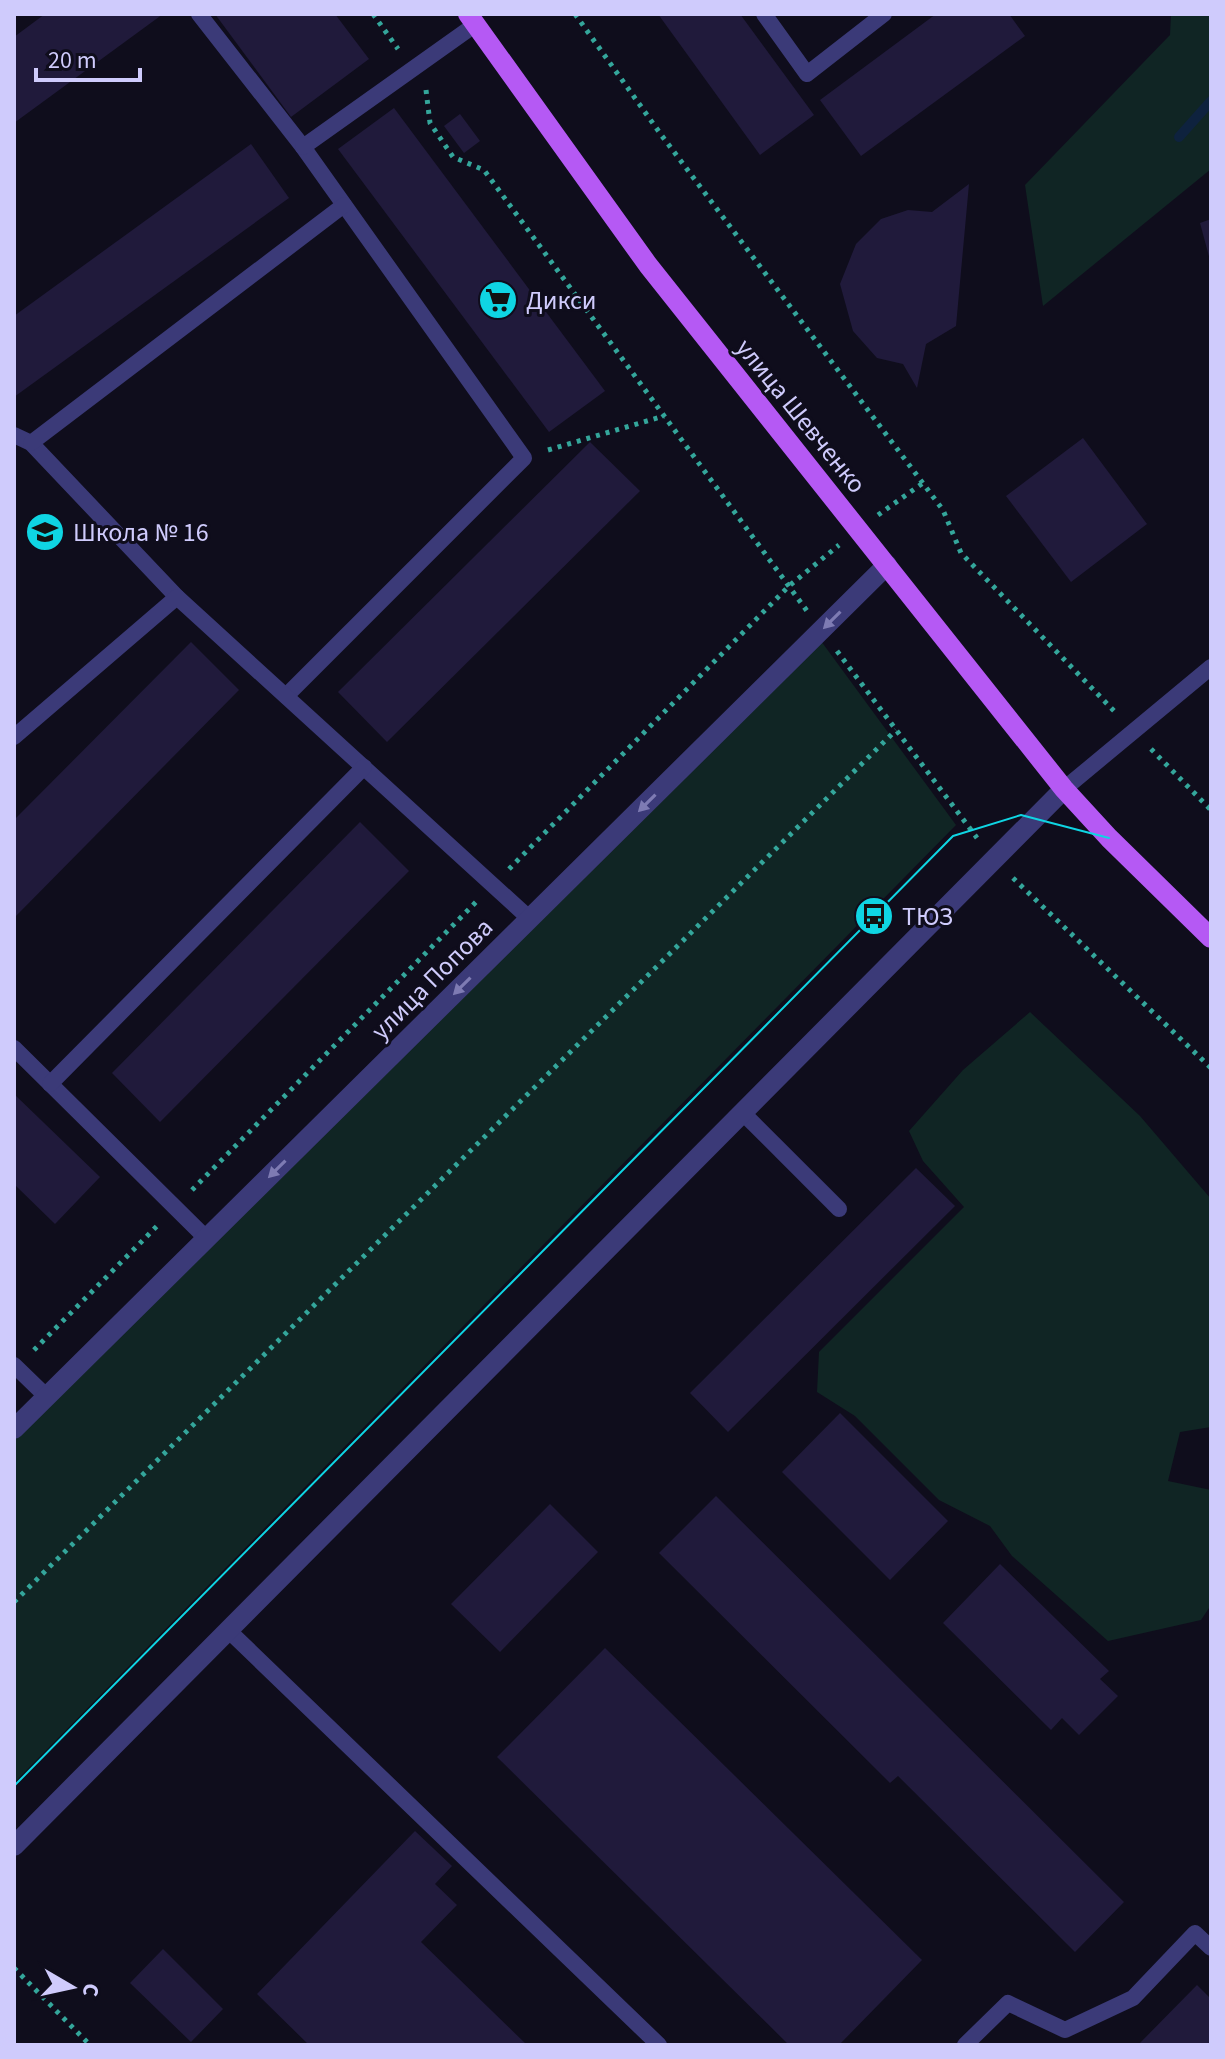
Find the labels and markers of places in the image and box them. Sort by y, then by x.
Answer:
supermarket icon: Дикси [477,279,519,321]
place label: Дикси [526,282,596,319]
school or university icon: Школа № 16 [24,511,66,553]
place label: Школа № 16 [73,514,209,551]
bus stop icon: ТЮЗ [853,895,895,937]
place label: ТЮЗ [902,898,953,935]

